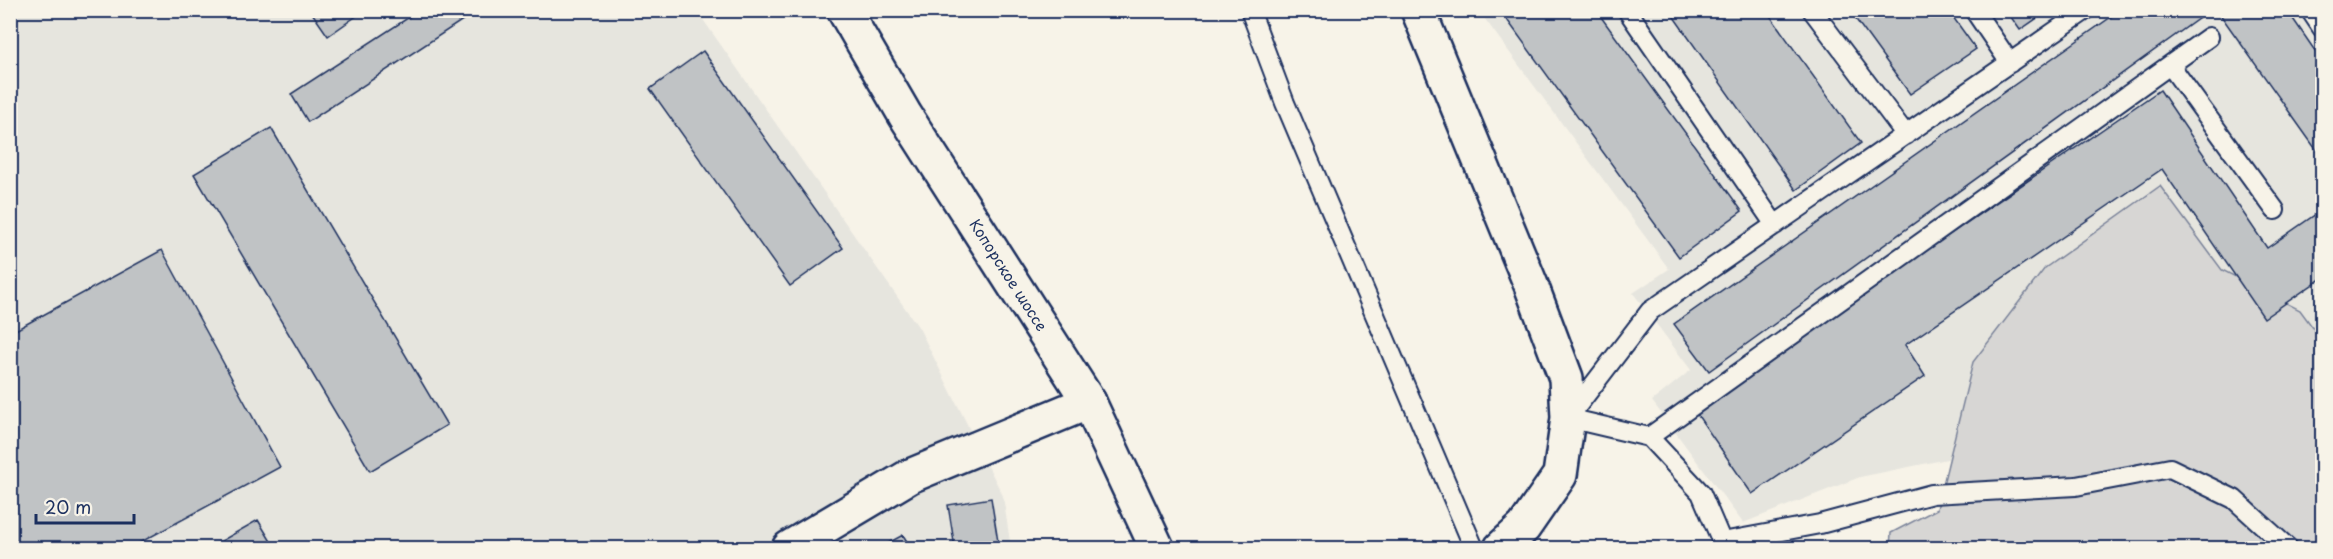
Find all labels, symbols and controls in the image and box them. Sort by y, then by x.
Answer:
street label: Копорское шоссе [965,214,1054,335]
scale bar [36,487,134,525]
text: 20 m [45,493,91,520]

